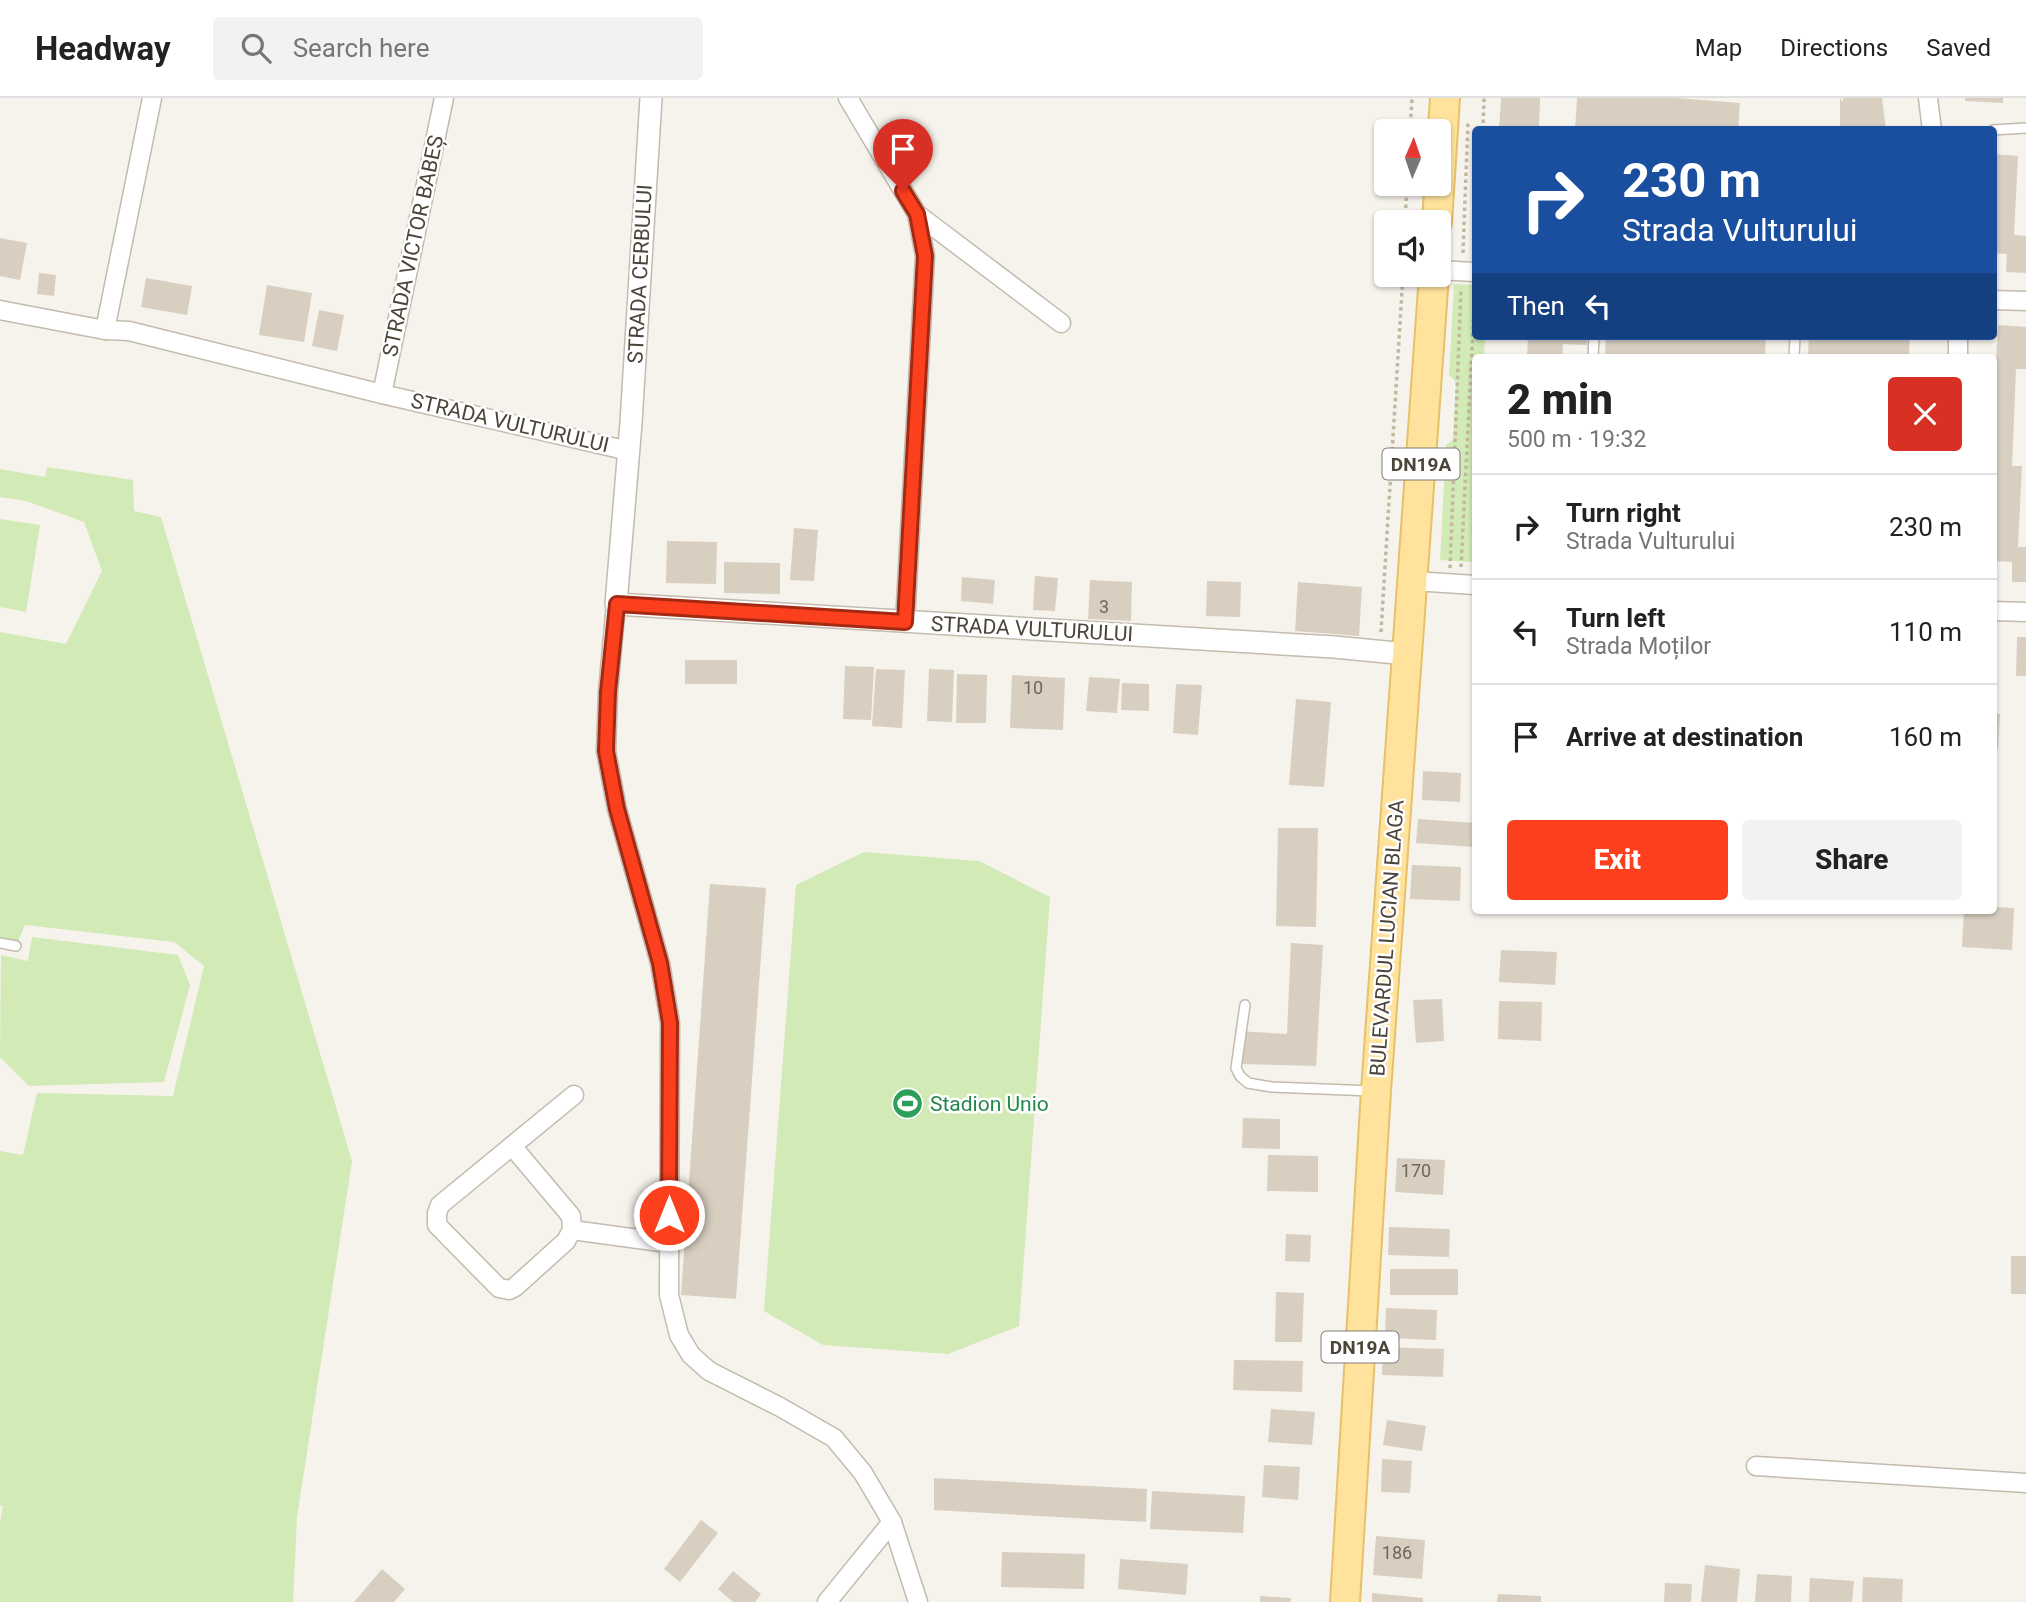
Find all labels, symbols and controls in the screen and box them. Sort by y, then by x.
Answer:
search box [213,17,703,80]
text: Headway [35,29,171,68]
icon: search [237,29,275,67]
text: Search here [293,33,429,63]
text: Map [1695,34,1742,62]
text: Directions [1780,34,1888,62]
text: Saved [1926,34,1991,62]
pin [873,119,933,191]
north arrow [1374,119,1451,196]
map controls [1374,119,1451,287]
icon: arrive [884,130,922,168]
street label: STRADA VICTOR BABEȘ [378,133,448,359]
text: 230 m [1622,152,1761,209]
icon: right [1507,154,1598,245]
street label: STRADA CERBULUI [623,184,657,364]
button: sound [1374,210,1451,287]
text: Strada Vulturului [1622,211,1858,249]
icon: left [1579,287,1617,325]
text: Then [1507,291,1565,321]
text: 2 min [1507,375,1613,424]
button: close [1888,377,1962,451]
street label: STRADA VULTURULUI [409,389,611,457]
text: 500 m · 19:32 [1507,426,1646,453]
road number: DN19A [1382,448,1460,480]
text: Turn right [1566,498,1681,528]
icon: right [1507,508,1545,546]
text: 230 m [1889,512,1962,542]
text: Strada Vulturului [1566,528,1735,555]
house number: 3 [1099,596,1109,617]
text: Turn left [1566,603,1665,633]
street label: STRADA VULTURULUI [930,612,1134,646]
icon: left [1507,613,1545,651]
text: 110 m [1889,617,1962,647]
text: Strada Moților [1566,633,1711,660]
house number: 10 [1023,677,1043,698]
icon: arrive [1507,718,1545,756]
text: Arrive at destination [1566,722,1803,752]
text: 160 m [1889,722,1962,752]
street label: BULEVARDUL LUCIAN BLAGA [1365,799,1409,1077]
button: Exit [1507,820,1728,900]
button: Share [1742,820,1962,900]
sports icon: Stadion Unio [890,1087,924,1121]
place label: Stadion Unio [930,1092,1049,1116]
house number: 170 [1401,1160,1431,1181]
position arrow [632,1178,706,1252]
road number: DN19A [1322,1331,1398,1362]
house number: 186 [1382,1542,1412,1563]

